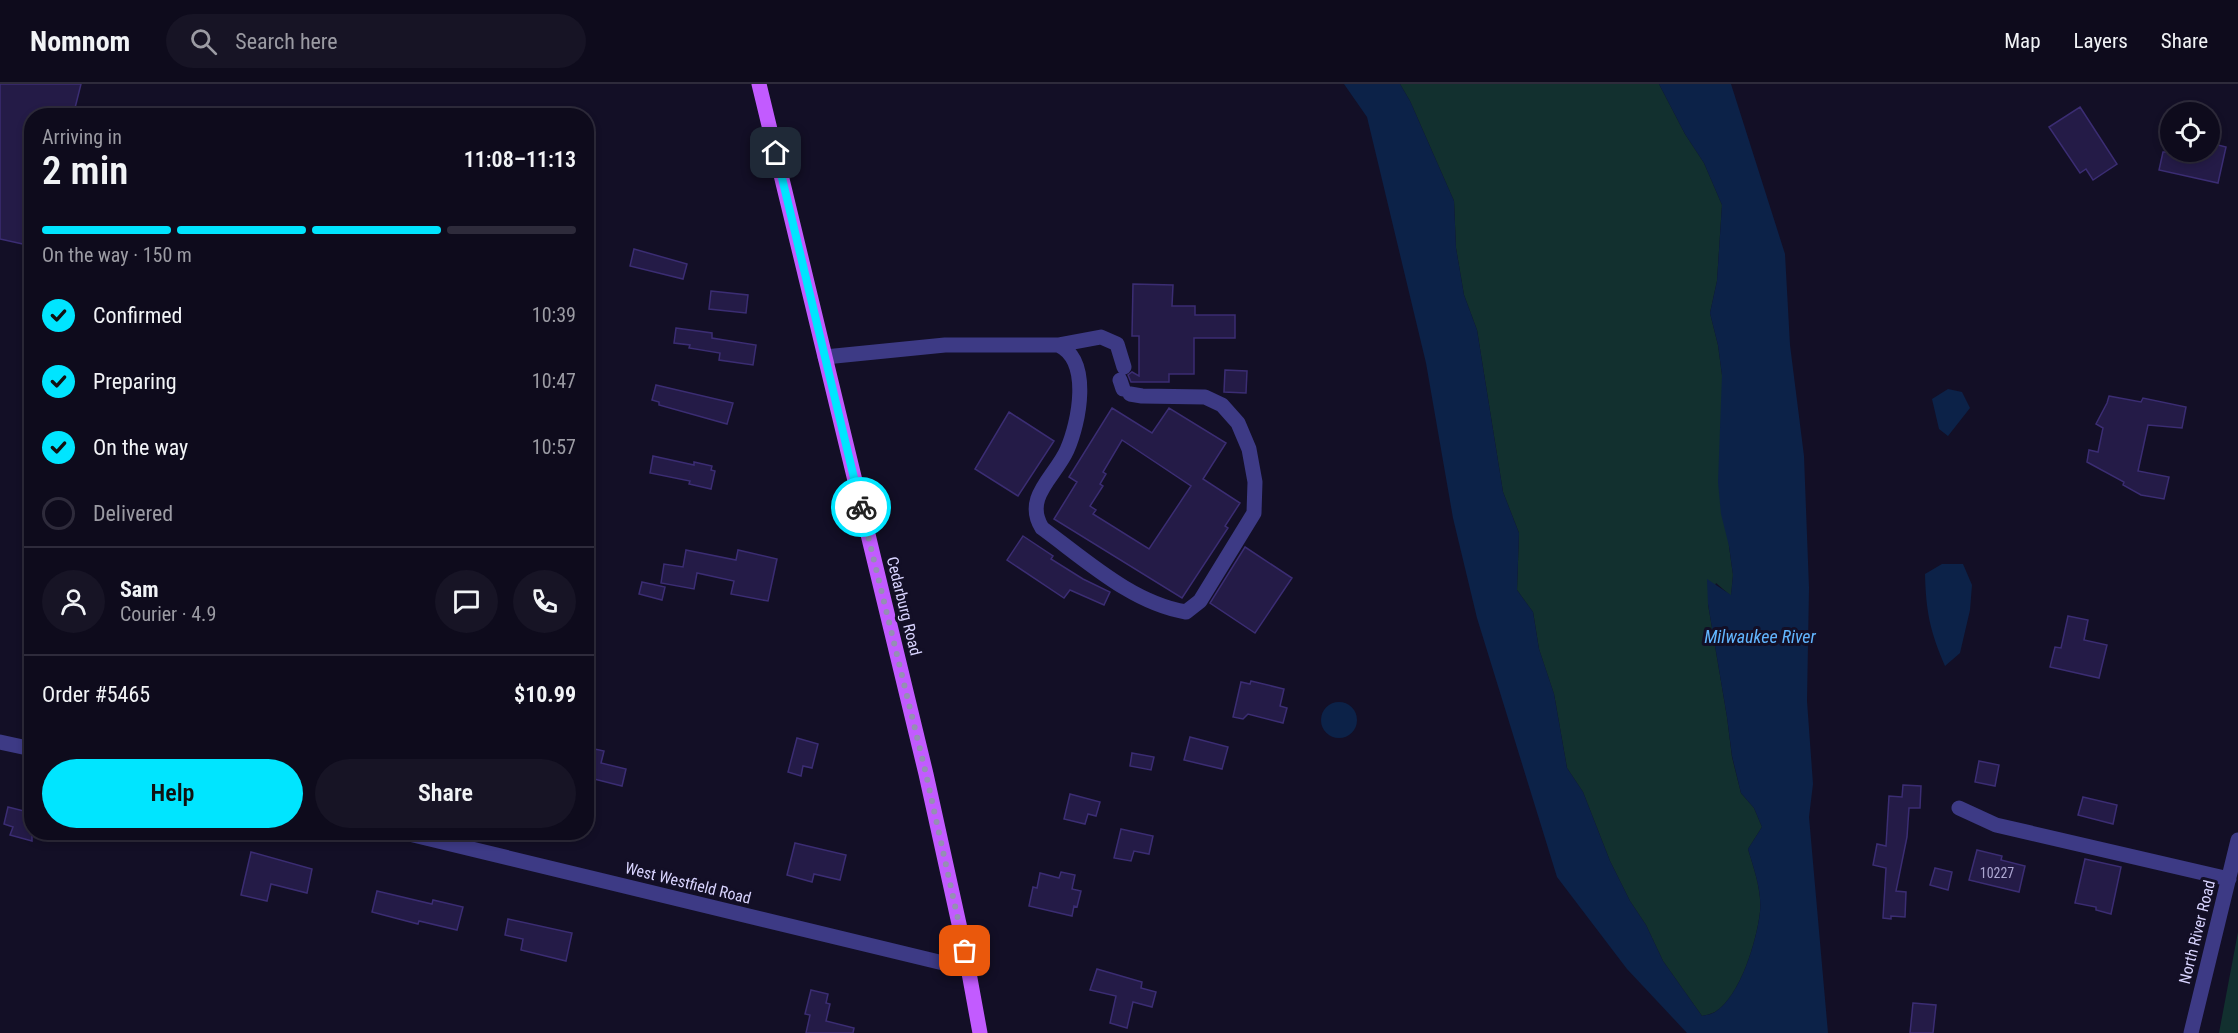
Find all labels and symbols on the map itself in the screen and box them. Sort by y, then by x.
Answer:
pin [750,127,801,178]
courier [831,477,891,537]
street label: Cedarburg Road [883,555,925,657]
water label: Milwaukee River [1704,626,1817,647]
street label: West Westfield Road [623,858,753,908]
house number: 10227 [1980,865,2014,881]
street label: North River Road [2175,878,2219,986]
pin [939,925,990,976]

